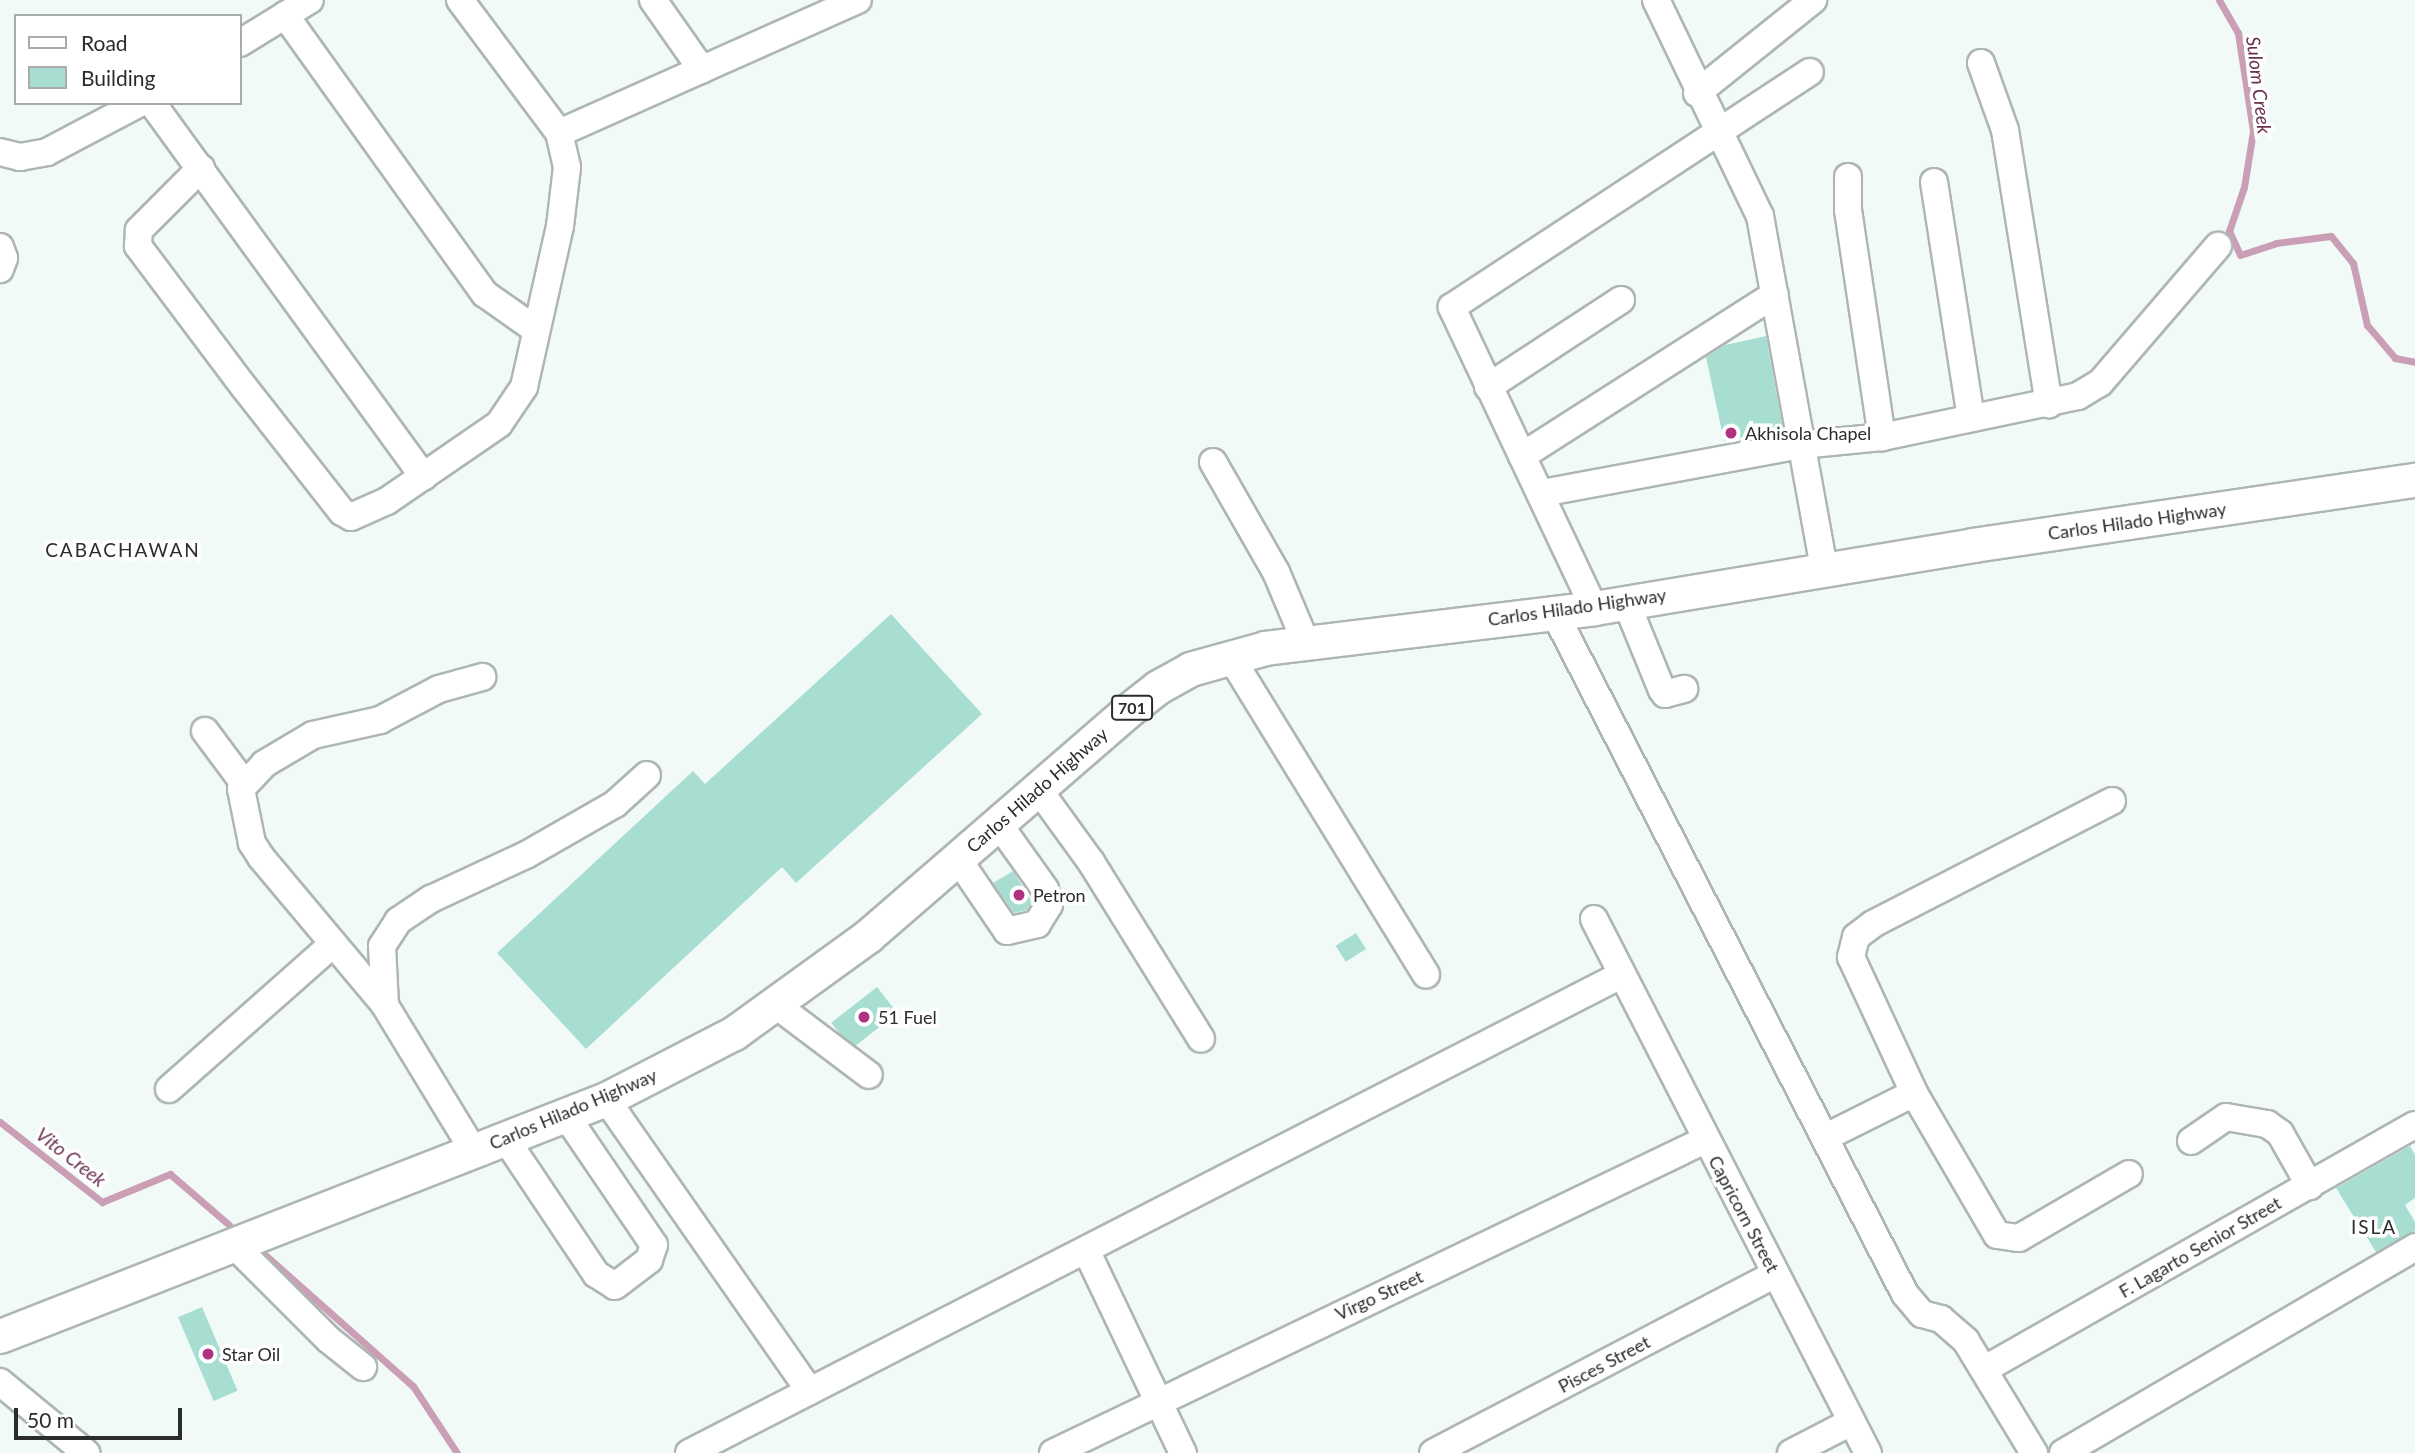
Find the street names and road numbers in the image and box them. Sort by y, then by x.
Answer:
street label: Carlos Hilado Highway [2047,498,2227,544]
street label: Carlos Hilado Highway [1487,584,1667,630]
road number: 701 [1111,695,1153,720]
street label: Carlos Hilado Highway [962,723,1112,857]
street label: Carlos Hilado Highway [486,1064,660,1154]
street label: Capricorn Street [1704,1152,1784,1276]
street label: F. Lagarto Senior Street [2115,1192,2285,1302]
street label: Virgo Street [1332,1265,1426,1325]
street label: Pisces Street [1555,1331,1653,1397]

